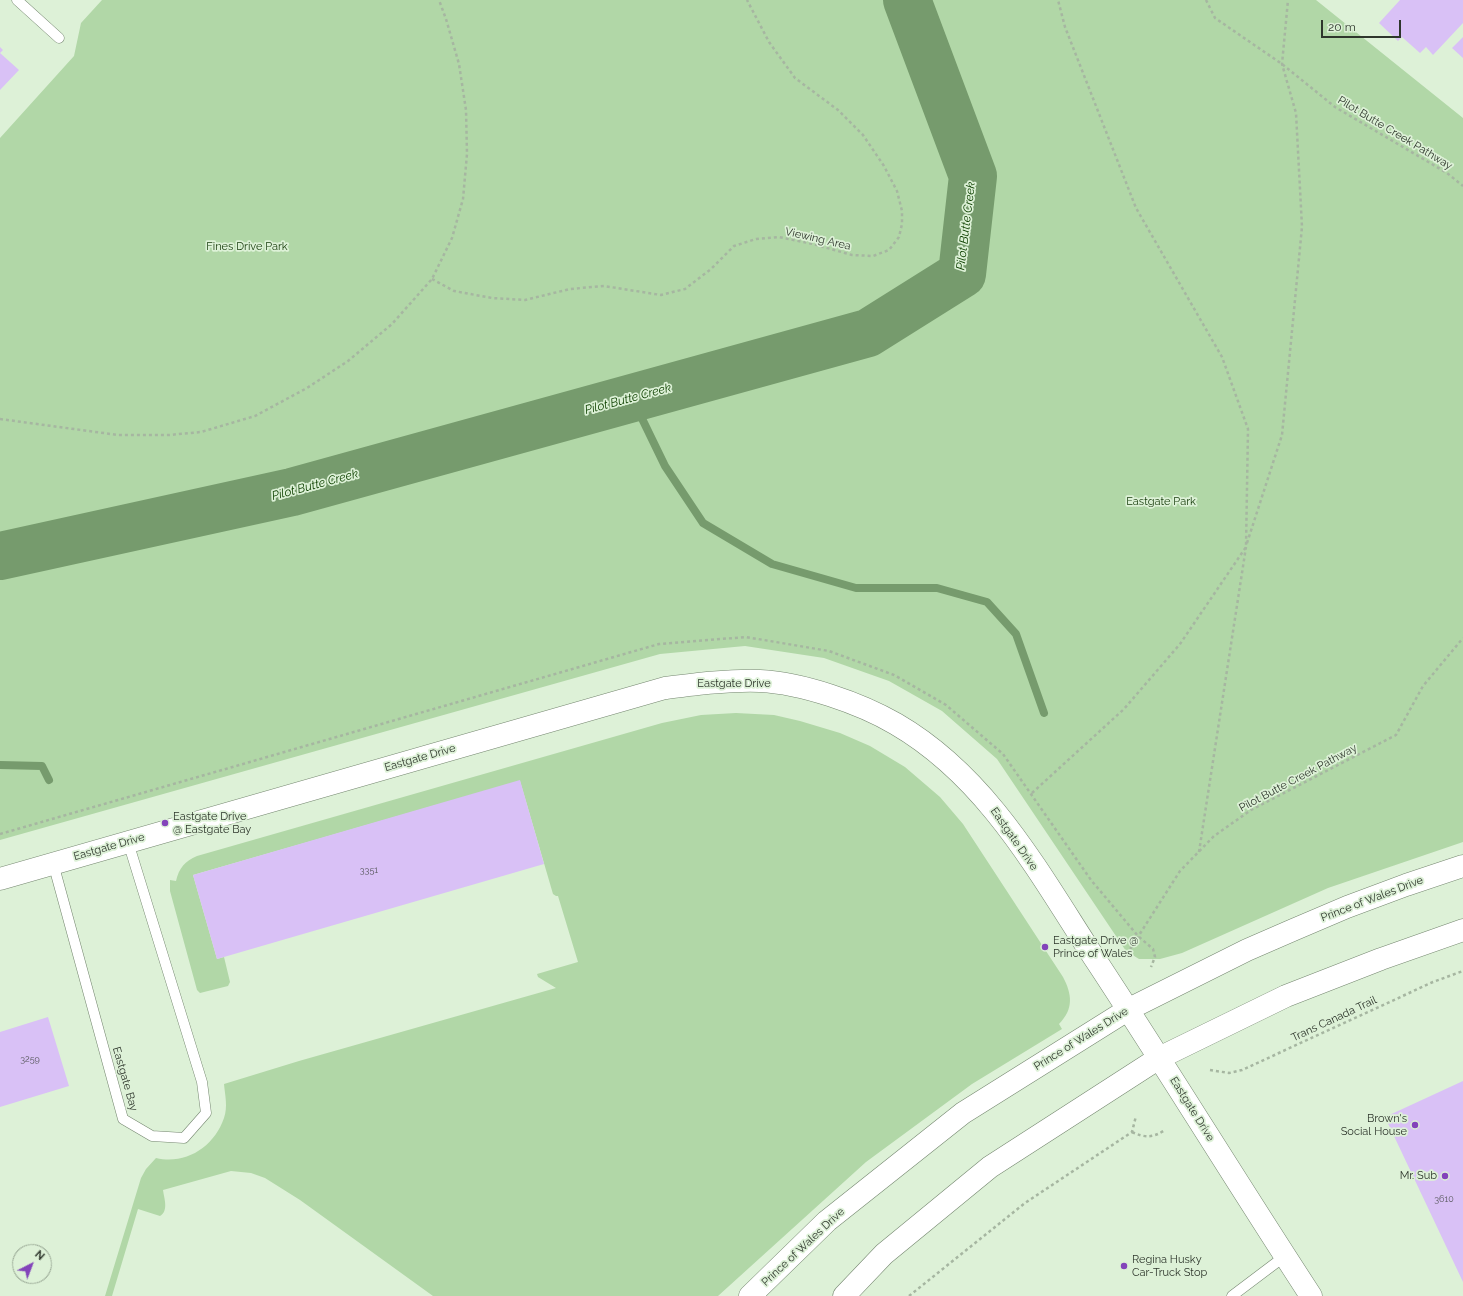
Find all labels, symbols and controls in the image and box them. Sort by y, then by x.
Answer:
scale bar [1323,12,1403,38]
text: 20 m [1328,20,1356,34]
street label: Pilot Butte Creek Pathway [1335,93,1455,173]
water label: Pilot Butte Creek [953,181,979,271]
street label: Viewing Area [784,225,852,253]
park label: Fines Drive Park [206,240,288,254]
water label: Pilot Butte Creek [583,381,673,417]
water label: Pilot Butte Creek [270,467,360,503]
park label: Eastgate Park [1126,495,1196,509]
street label: Eastgate Drive [697,677,771,691]
street label: Pilot Butte Creek Pathway [1237,741,1359,815]
street label: Eastgate Drive [383,742,457,774]
street label: Eastgate Drive [988,805,1040,873]
place label: Eastgate Drive @ Eastgate Bay [173,810,251,836]
marker: Eastgate Drive @ Eastgate Bay [160,818,170,828]
street label: Eastgate Drive [72,831,146,863]
house number: 3351 [360,865,378,875]
street label: Prince of Wales Drive [1319,873,1425,925]
place label: Eastgate Drive @ Prince of Wales [1053,934,1138,960]
marker: Eastgate Drive @ Prince of Wales [1040,942,1050,952]
street label: Trans Canada Trail [1289,993,1379,1045]
street label: Prince of Wales Drive [1032,1005,1130,1073]
street label: Eastgate Bay [110,1045,140,1113]
house number: 3259 [20,1054,40,1064]
street label: Eastgate Drive [1167,1074,1217,1144]
place label: Brown's Social House [1341,1112,1407,1138]
marker: Brown's Social House [1410,1120,1420,1130]
place label: Mr. Sub [1400,1169,1437,1183]
marker: Mr. Sub [1440,1171,1450,1181]
house number: 3610 [1434,1194,1454,1204]
street label: Prince of Wales Drive [759,1205,847,1289]
north arrow [12,1244,52,1284]
text: N [32,1248,47,1263]
place label: Regina Husky Car-Truck Stop [1132,1253,1207,1279]
marker: Regina Husky Car-Truck Stop [1119,1261,1129,1271]

